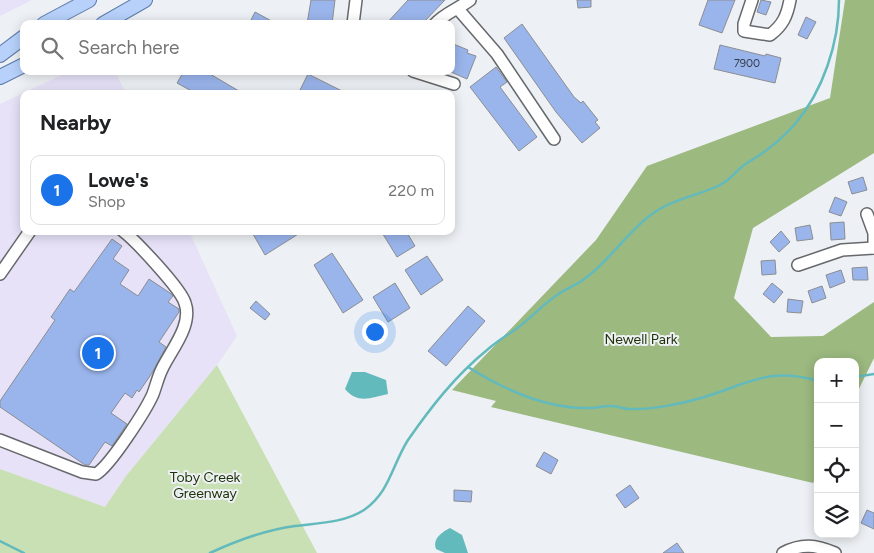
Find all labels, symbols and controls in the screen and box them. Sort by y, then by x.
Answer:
search box [20,20,455,75]
icon: search [38,34,66,62]
text: Search here [78,36,180,59]
house number: 7900 [734,57,760,70]
text: Nearby [40,110,111,135]
text: Lowe's [88,169,148,192]
text: 1 [54,181,60,200]
text: 220 m [388,181,434,200]
text: Shop [88,192,126,211]
your location [362,319,388,345]
park label: Newell Park [605,331,678,348]
pin: 1 [82,334,114,372]
map controls [814,358,859,538]
button: + [814,358,859,403]
button: − [814,403,859,448]
button: locate [814,448,859,493]
park label: Toby Creek Greenway [170,469,241,502]
button: layers [814,493,859,538]

